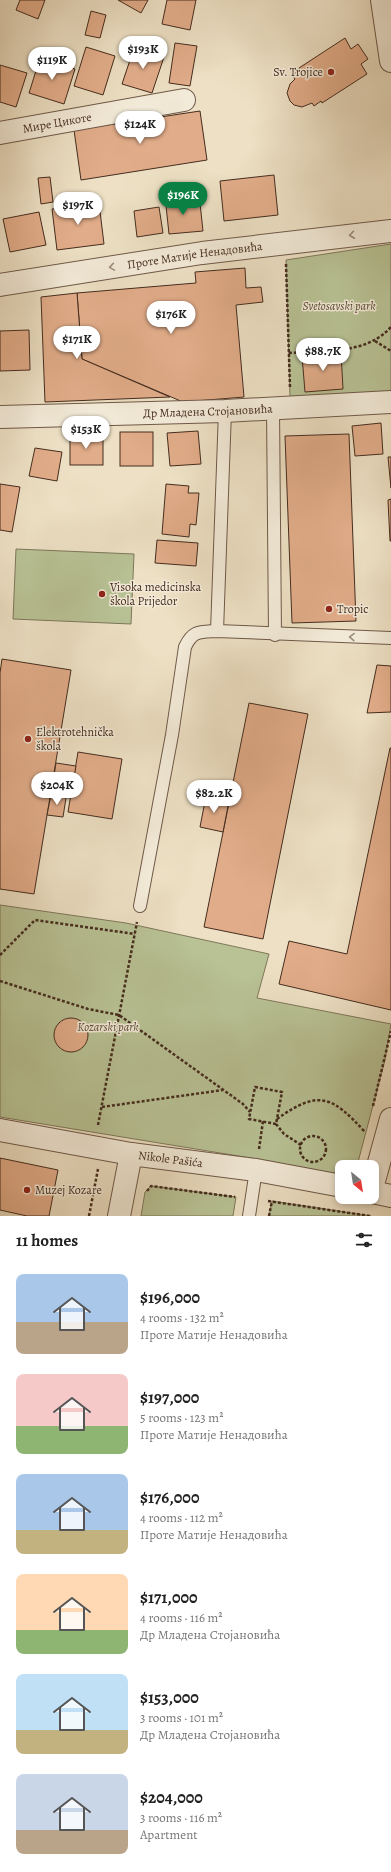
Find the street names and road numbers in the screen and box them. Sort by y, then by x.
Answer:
street label: Мире Цикоте [21,109,93,137]
street label: Проте Матије Ненадовића [126,238,264,273]
street label: Др Младена Стојановића [143,400,274,421]
street label: Nikole Pašića [137,1147,204,1171]

